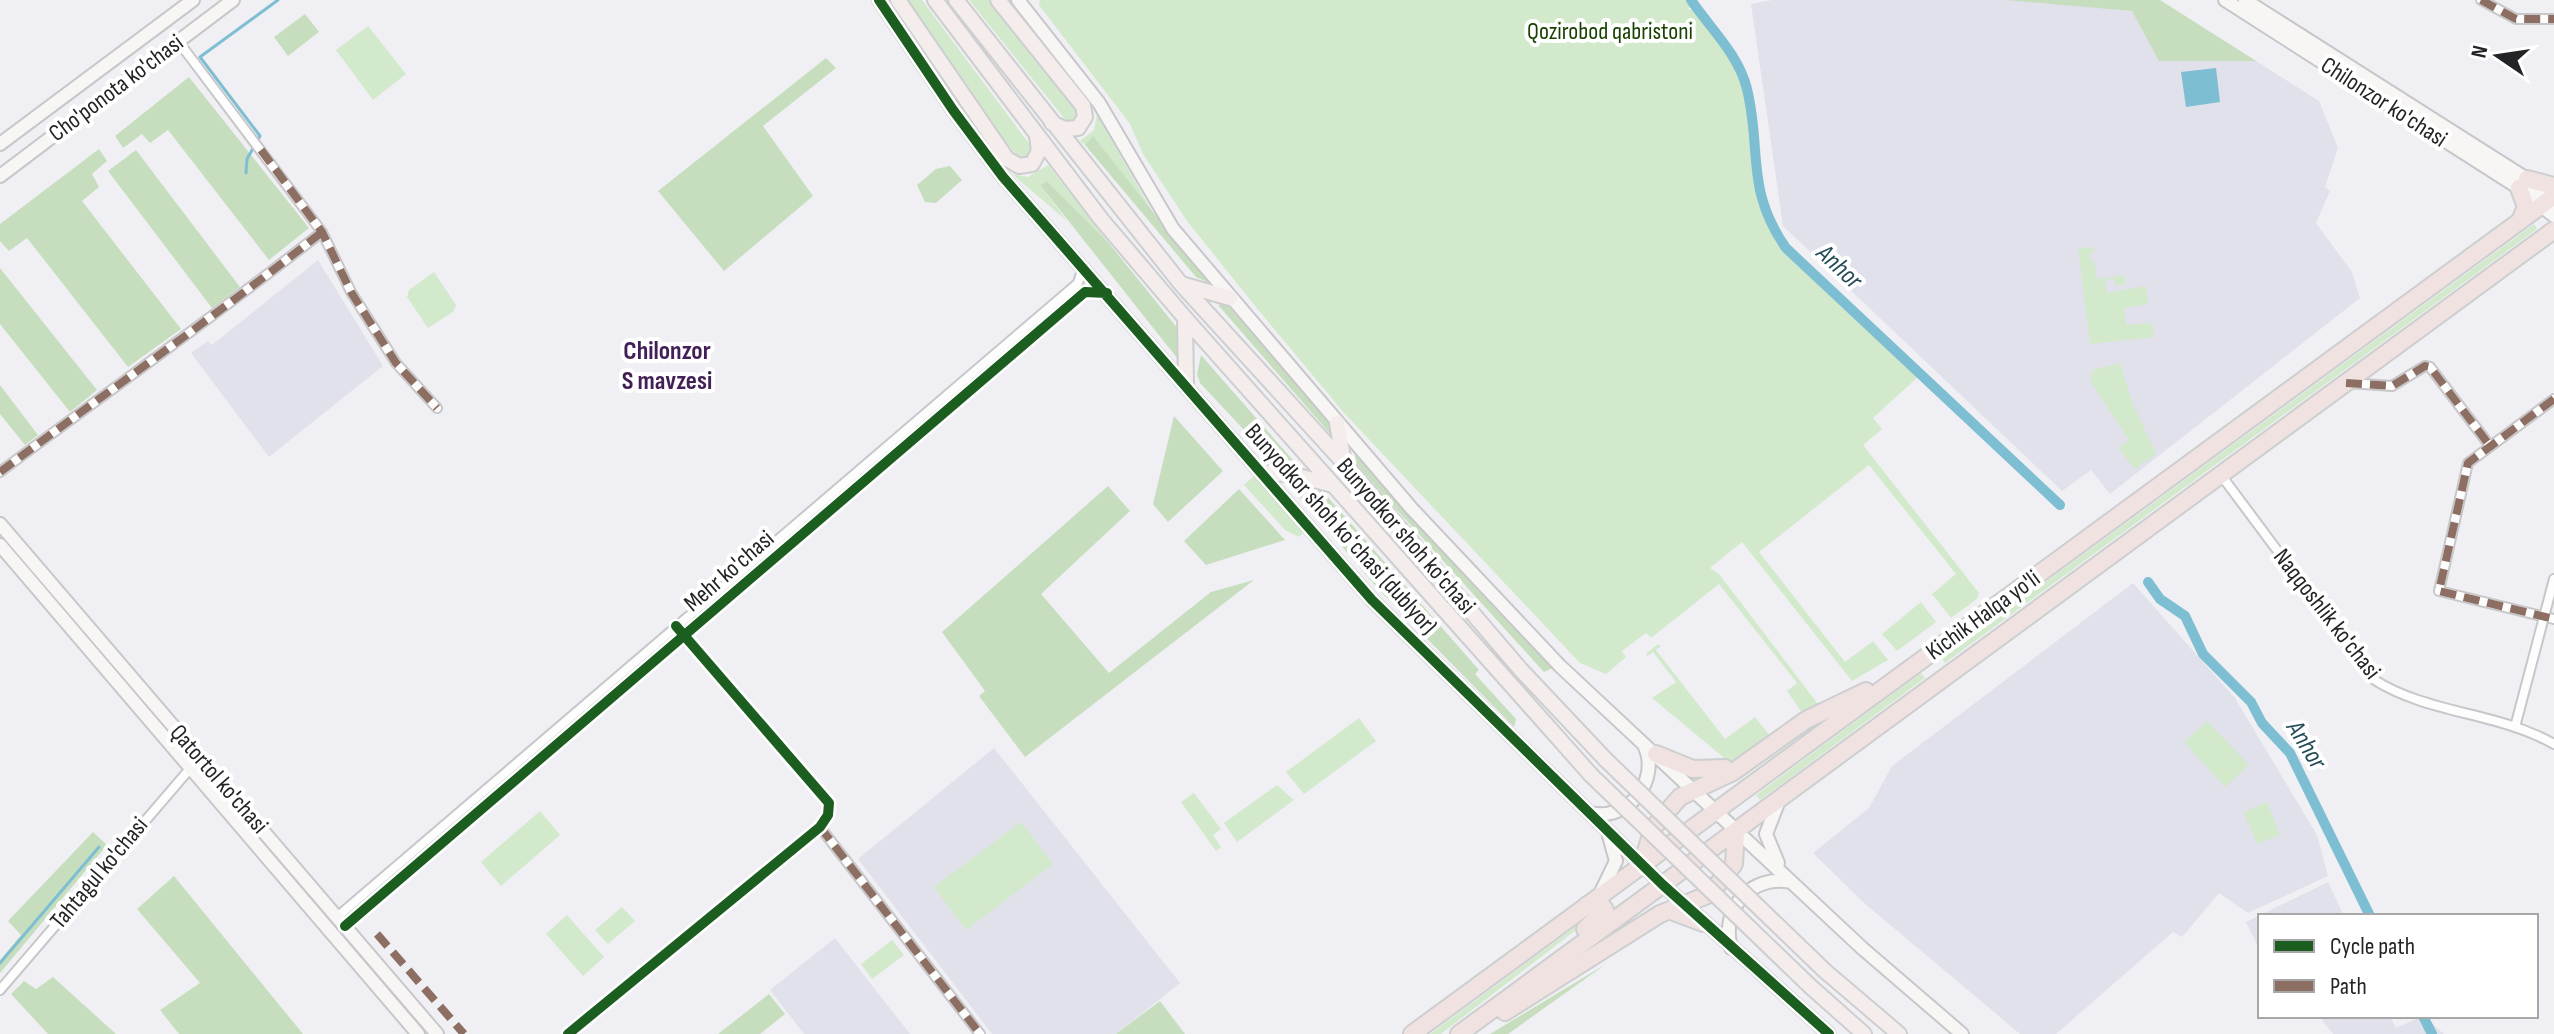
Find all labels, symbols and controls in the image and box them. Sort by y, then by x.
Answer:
north arrow [2458,16,2538,96]
park label: Qozirobod qabristoni [1527,17,1693,46]
street label: Cho'ponota ko'chasi [43,28,189,148]
text: N [2465,43,2494,61]
street label: Chilonzor ko'chasi [2315,50,2453,154]
water label: Anhor [1809,238,1869,297]
district label: Chilonzor S mavzesi [622,336,712,397]
street label: Bunyodkor shoh koʻchasi (dublyor) [1239,418,1443,640]
street label: Bunyodkor shoh ko'chasi [1330,452,1482,620]
street label: Mehr ko'chasi [678,524,780,618]
street label: Naqqoshlik ko'chasi [2267,543,2387,685]
street label: Kichik Halqa yo'li [1920,564,2046,666]
water label: Anhor [2279,714,2334,776]
street label: Qatortol ko'chasi [164,718,274,840]
street label: Tahtagul ko'chasi [44,811,154,935]
legend [2258,914,2538,1018]
text: Cycle path [2330,932,2415,961]
text: Path [2330,972,2367,1001]

